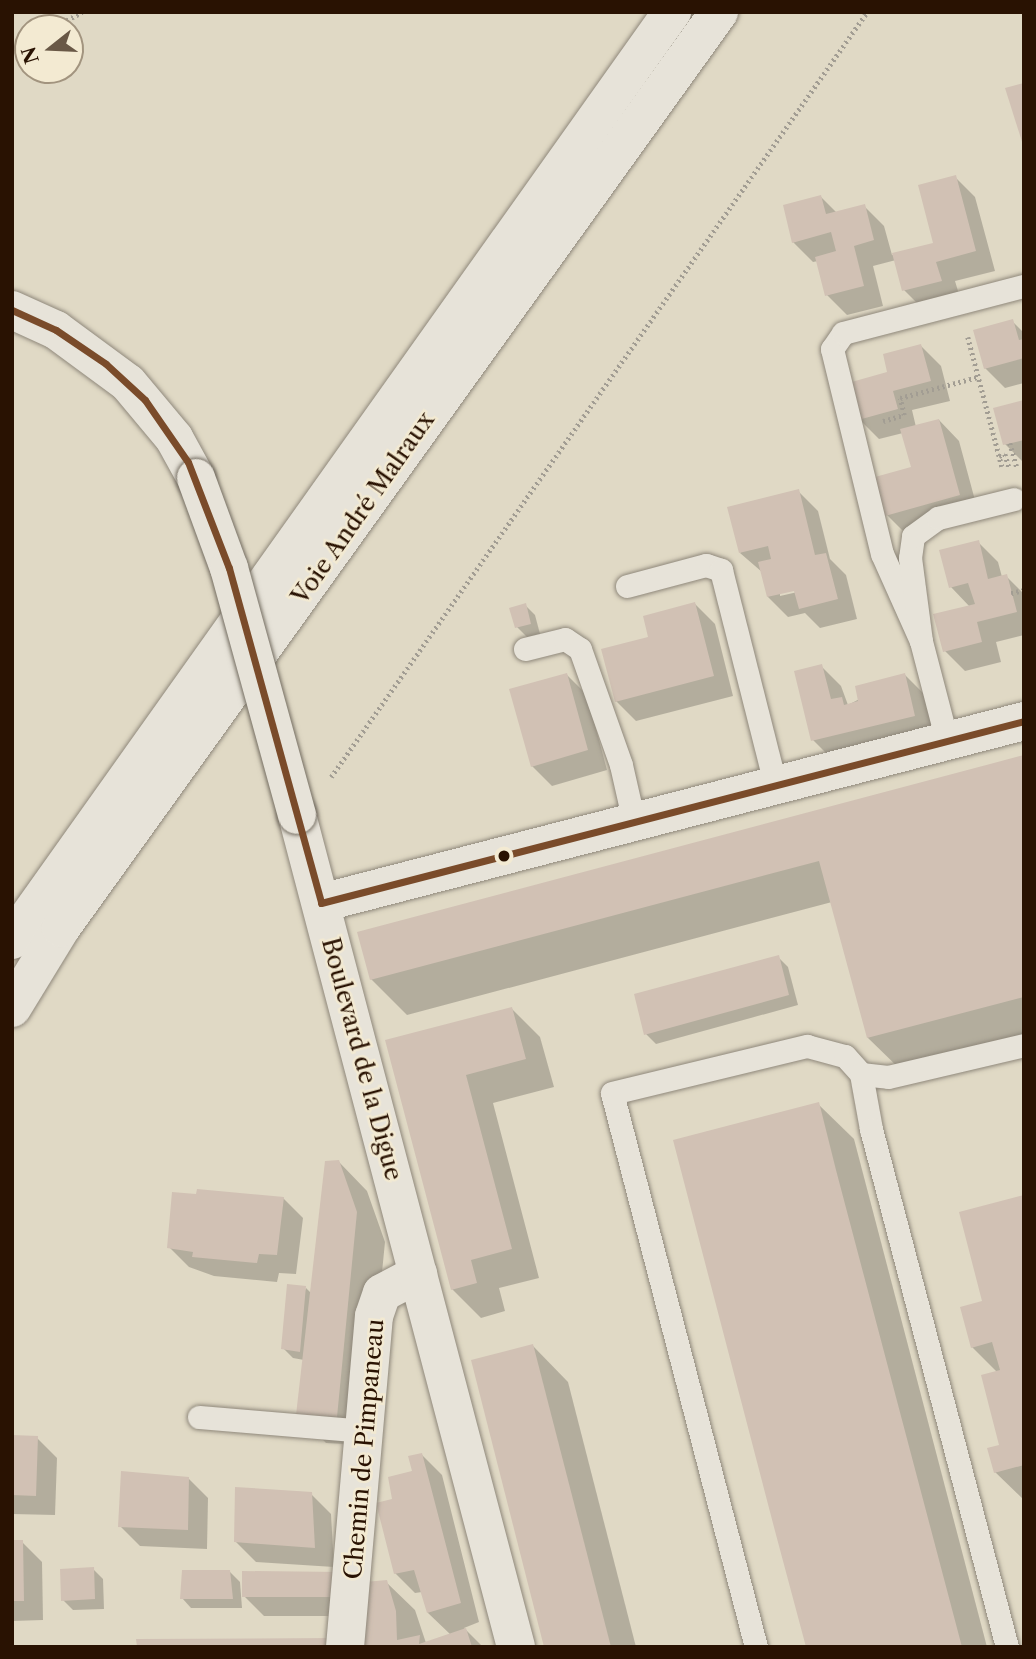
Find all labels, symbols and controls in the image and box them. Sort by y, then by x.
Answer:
north arrow [14,14,84,84]
text: N [17,44,44,66]
street label: Voie André Malraux [285,406,441,610]
unlabelled marker [497,849,511,863]
street label: Boulevard de la Digue [316,934,408,1184]
street label: Chemin de Pimpaneau [338,1318,390,1580]

